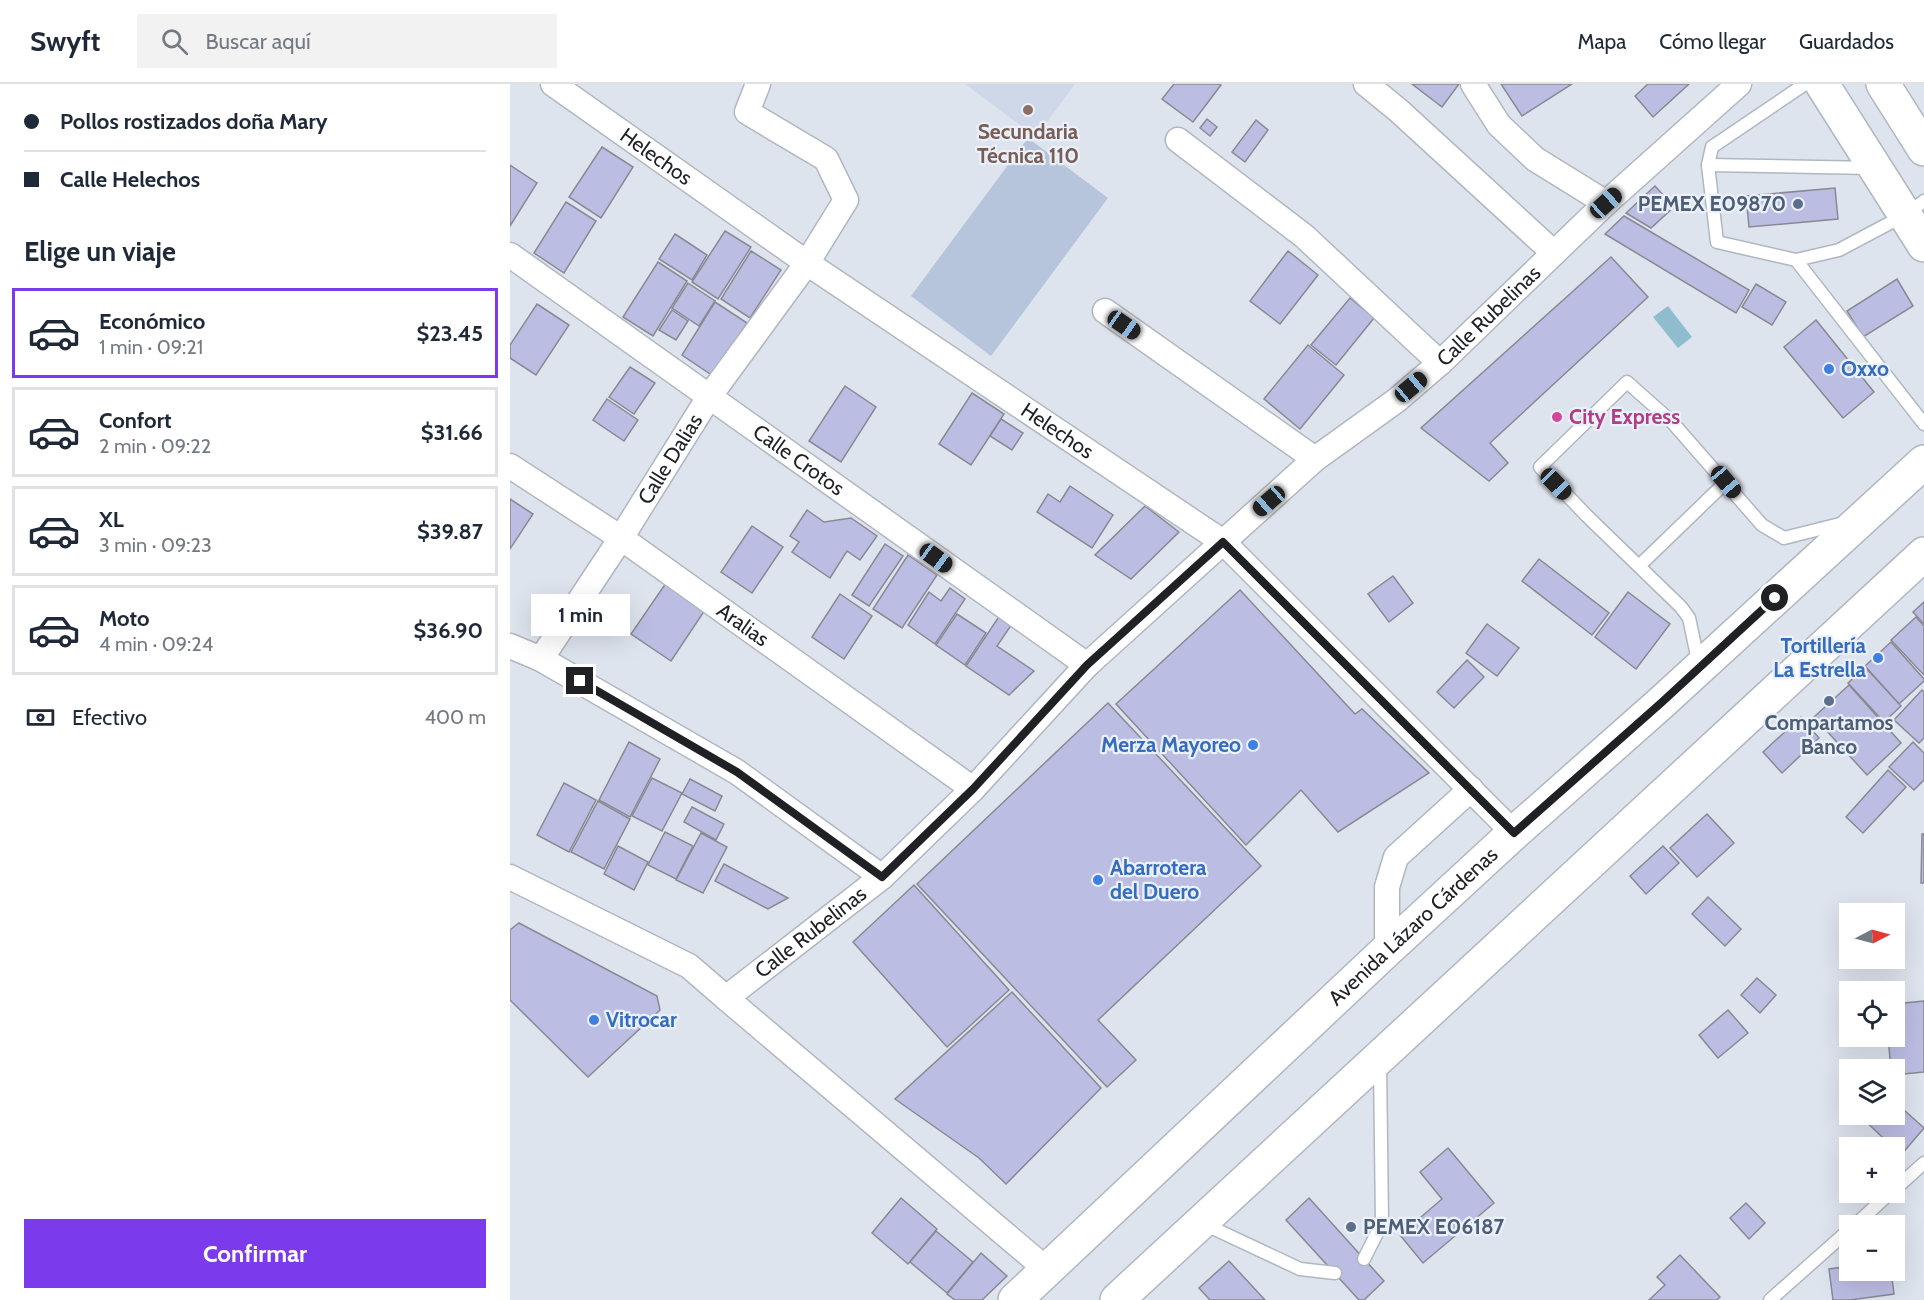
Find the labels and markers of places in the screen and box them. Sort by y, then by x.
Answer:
marker: Secundaria Técnica 110 [1021,103,1035,117]
place label: Secundaria Técnica 110 [977,119,1079,168]
place label: PEMEX E09870 [1638,191,1786,216]
marker: PEMEX E09870 [1791,197,1805,211]
place label: Oxxo [1841,356,1889,381]
marker: Oxxo [1822,362,1836,376]
place label: City Express [1569,404,1680,429]
marker: City Express [1550,410,1564,424]
place label: Tortillería La Estrella [1773,633,1867,682]
marker: Tortillería La Estrella [1871,651,1885,665]
marker: Compartamos Banco [1822,694,1836,708]
place label: Compartamos Banco [1765,710,1894,759]
place label: Merza Mayoreo [1101,732,1241,757]
marker: Merza Mayoreo [1246,738,1260,752]
place label: Abarrotera del Duero [1110,855,1207,904]
marker: Abarrotera del Duero [1091,873,1105,887]
place label: Vitrocar [606,1007,677,1032]
marker: Vitrocar [587,1013,601,1027]
place label: PEMEX E06187 [1363,1214,1505,1239]
marker: PEMEX E06187 [1344,1220,1358,1234]

